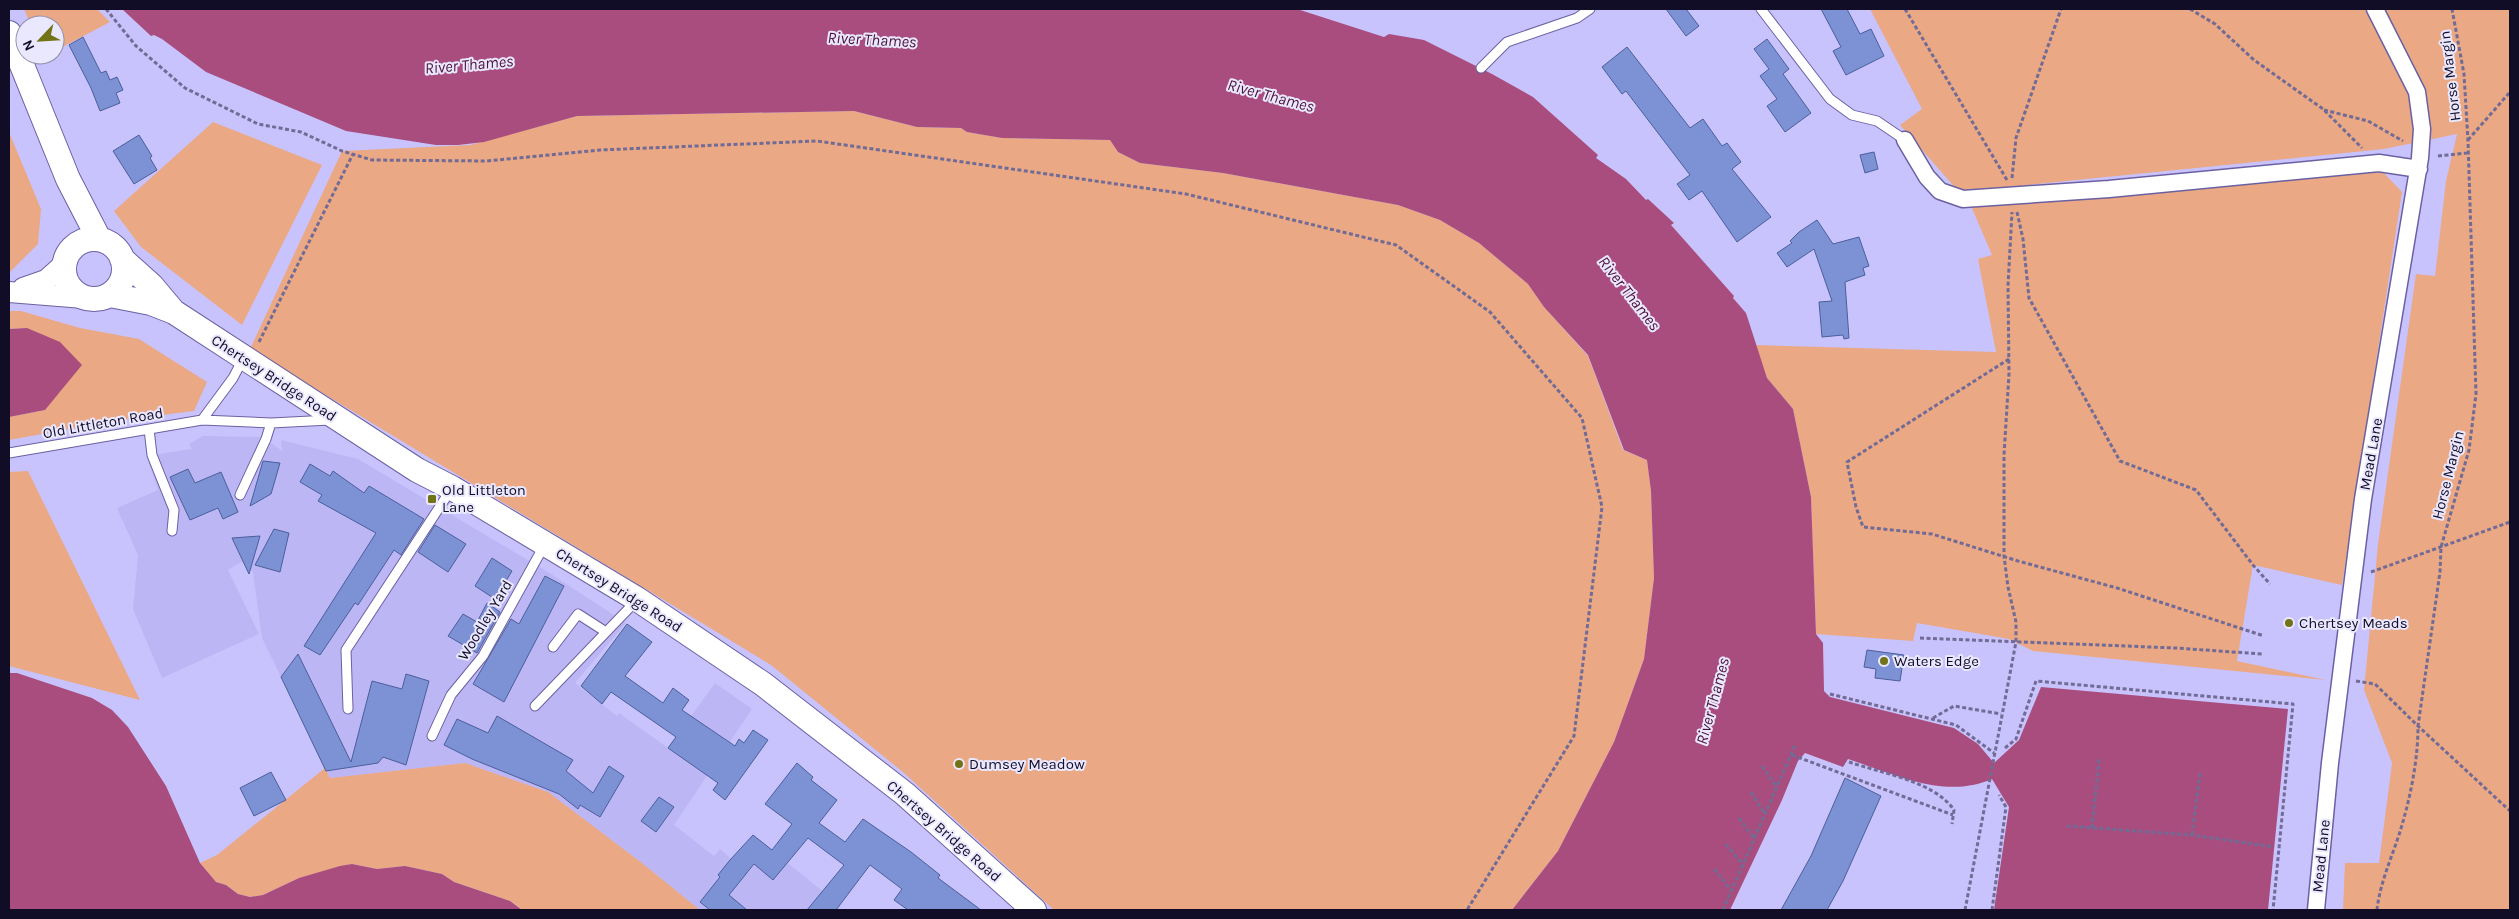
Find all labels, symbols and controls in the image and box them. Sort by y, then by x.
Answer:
north arrow [15,15,65,65]
water label: River Thames [827,28,917,51]
street label: Horse Margin [2436,30,2464,122]
text: N [19,37,38,53]
water label: River Thames [424,51,515,78]
water label: River Thames [1225,75,1317,116]
water label: River Thames [1595,252,1665,335]
street label: Chertsey Bridge Road [208,331,340,425]
street label: Old Littleton Road [41,404,165,442]
street label: Mead Lane [2356,416,2386,492]
street label: Horse Margin [2428,429,2468,521]
place label: Old Littleton Lane [442,481,526,516]
marker: Old Littleton Lane [426,493,438,505]
street label: Chertsey Bridge Road [553,544,685,636]
street label: Woodley Yard [454,577,516,663]
place label: Chertsey Meads [2299,614,2408,632]
marker: Chertsey Meads [2283,617,2295,629]
place label: Waters Edge [1894,652,1979,670]
water label: River Thames [1692,655,1733,747]
marker: Waters Edge [1878,655,1890,667]
place label: Dumsey Meadow [969,755,1085,773]
marker: Dumsey Meadow [953,758,965,770]
street label: Chertsey Bridge Road [883,776,1005,886]
street label: Mead Lane [2308,819,2334,893]

